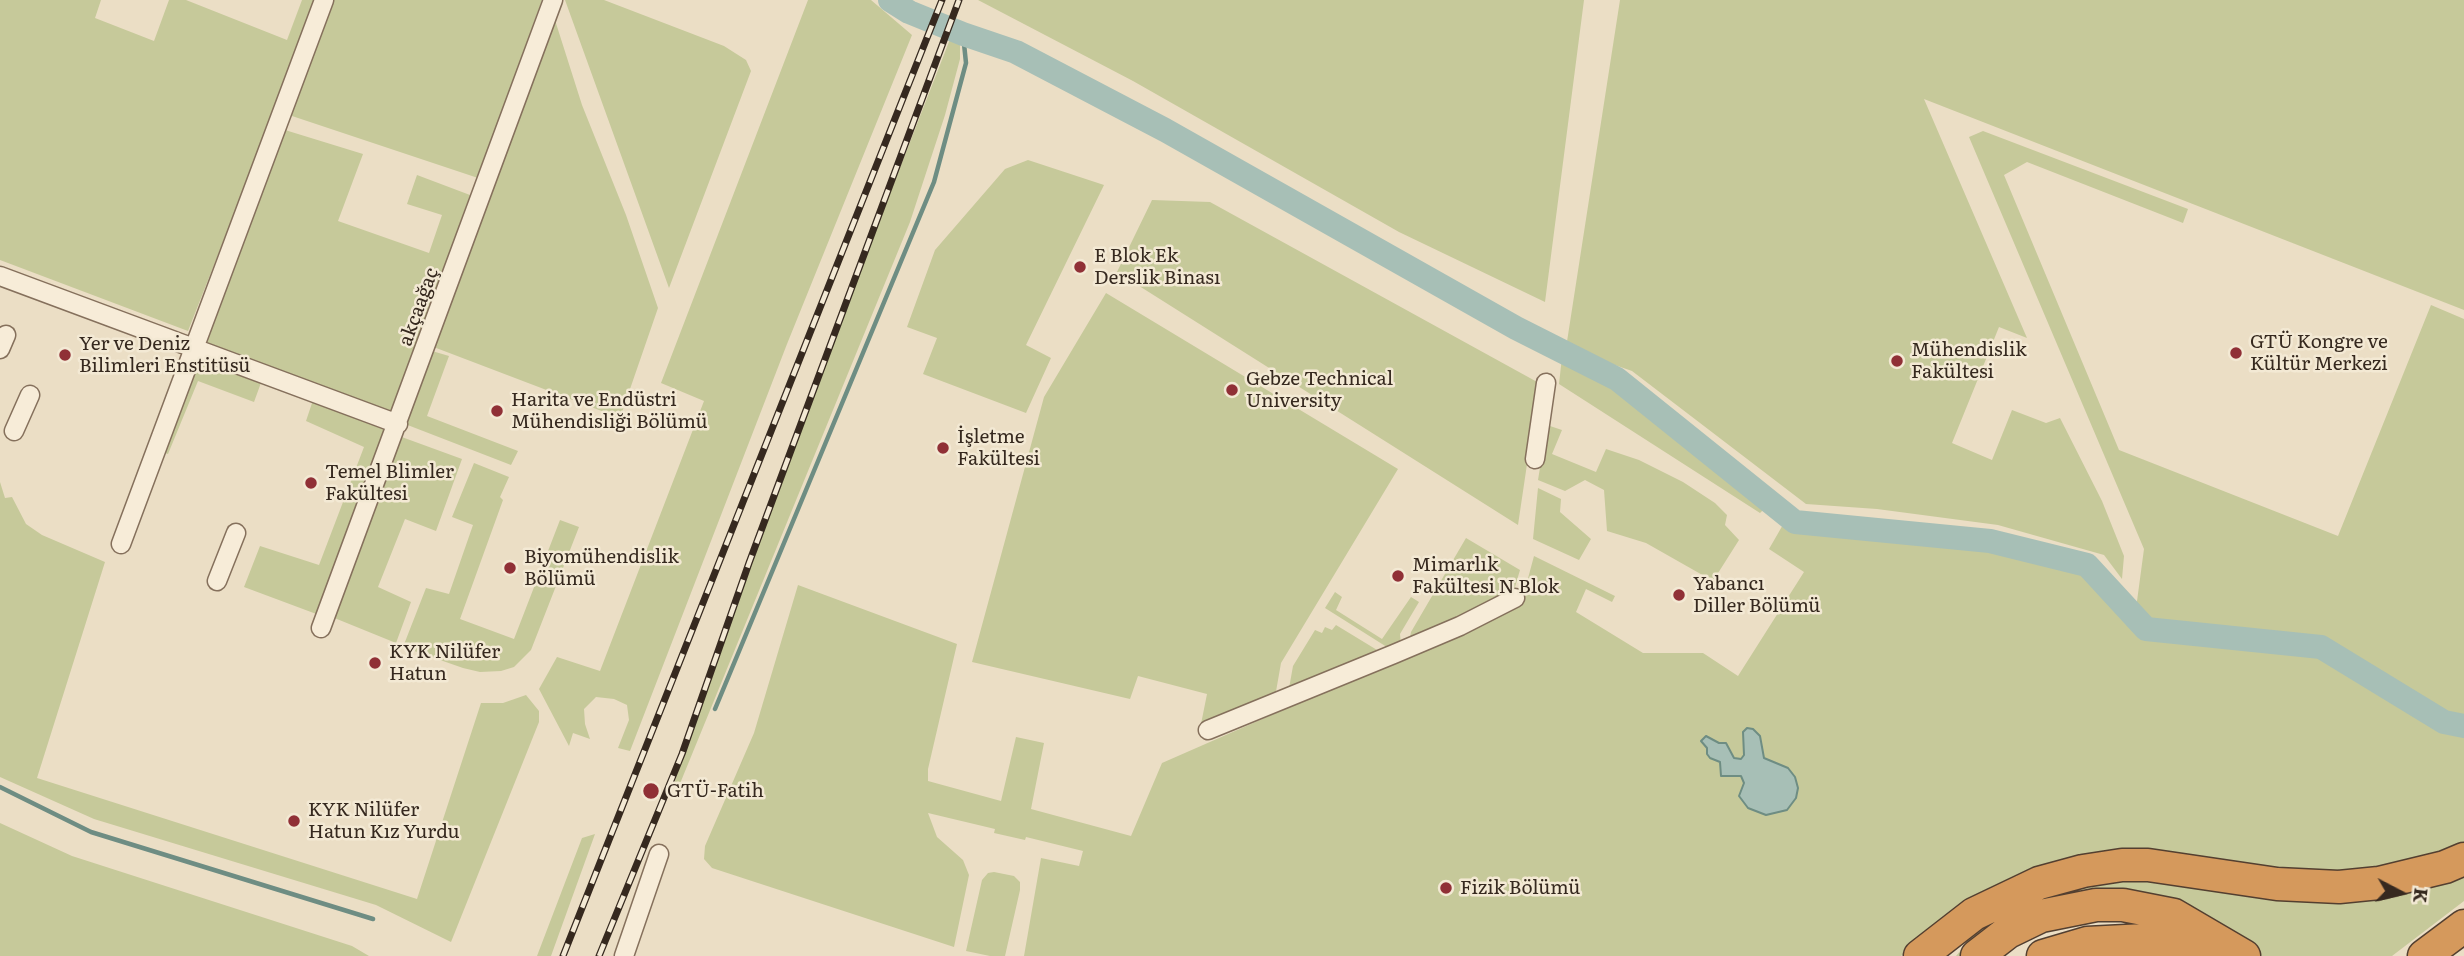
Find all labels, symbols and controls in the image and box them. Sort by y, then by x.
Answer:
place label: E Blok Ek Derslik Binası [1094,245,1220,289]
marker: E Blok Ek Derslik Binası [1072,259,1088,275]
street label: akçaağaç [394,265,444,349]
place label: GTÜ Kongre ve Kültür Merkezi [2250,331,2388,375]
place label: Yer ve Deniz Bilimleri Enstitüsü [79,333,250,377]
place label: Mühendislik Fakültesi [1911,339,2027,383]
marker: GTÜ Kongre ve Kültür Merkezi [2228,345,2244,361]
marker: Yer ve Deniz Bilimleri Enstitüsü [57,347,73,363]
marker: Mühendislik Fakültesi [1889,353,1905,369]
place label: Gebze Technical University [1246,368,1393,412]
marker: Gebze Technical University [1224,382,1240,398]
place label: Harita ve Endüstri Mühendisliği Bölümü [511,389,708,433]
marker: Harita ve Endüstri Mühendisliği Bölümü [489,403,505,419]
place label: İşletme Fakültesi [957,426,1040,470]
marker: İşletme Fakültesi [935,440,951,456]
place label: Temel Blimler Fakültesi [325,461,454,505]
marker: Temel Blimler Fakültesi [303,475,319,491]
place label: Biyomühendislik Bölümü [524,546,679,590]
place label: Mimarlık Fakültesi N Blok [1412,554,1559,598]
marker: Biyomühendislik Bölümü [502,560,518,576]
marker: Mimarlık Fakültesi N Blok [1390,568,1406,584]
place label: Yabancı Diller Bölümü [1693,573,1820,617]
marker: Yabancı Diller Bölümü [1671,587,1687,603]
place label: KYK Nilüfer Hatun [389,641,500,685]
marker: KYK Nilüfer Hatun [367,655,383,671]
place label: GTÜ-Fatih [667,780,764,802]
marker: GTÜ-Fatih [641,781,661,801]
place label: KYK Nilüfer Hatun Kız Yurdu [308,799,460,843]
marker: KYK Nilüfer Hatun Kız Yurdu [286,813,302,829]
north arrow [2366,858,2436,928]
place label: Fizik Bölümü [1460,877,1580,899]
marker: Fizik Bölümü [1438,880,1454,896]
text: K [2407,886,2437,905]

